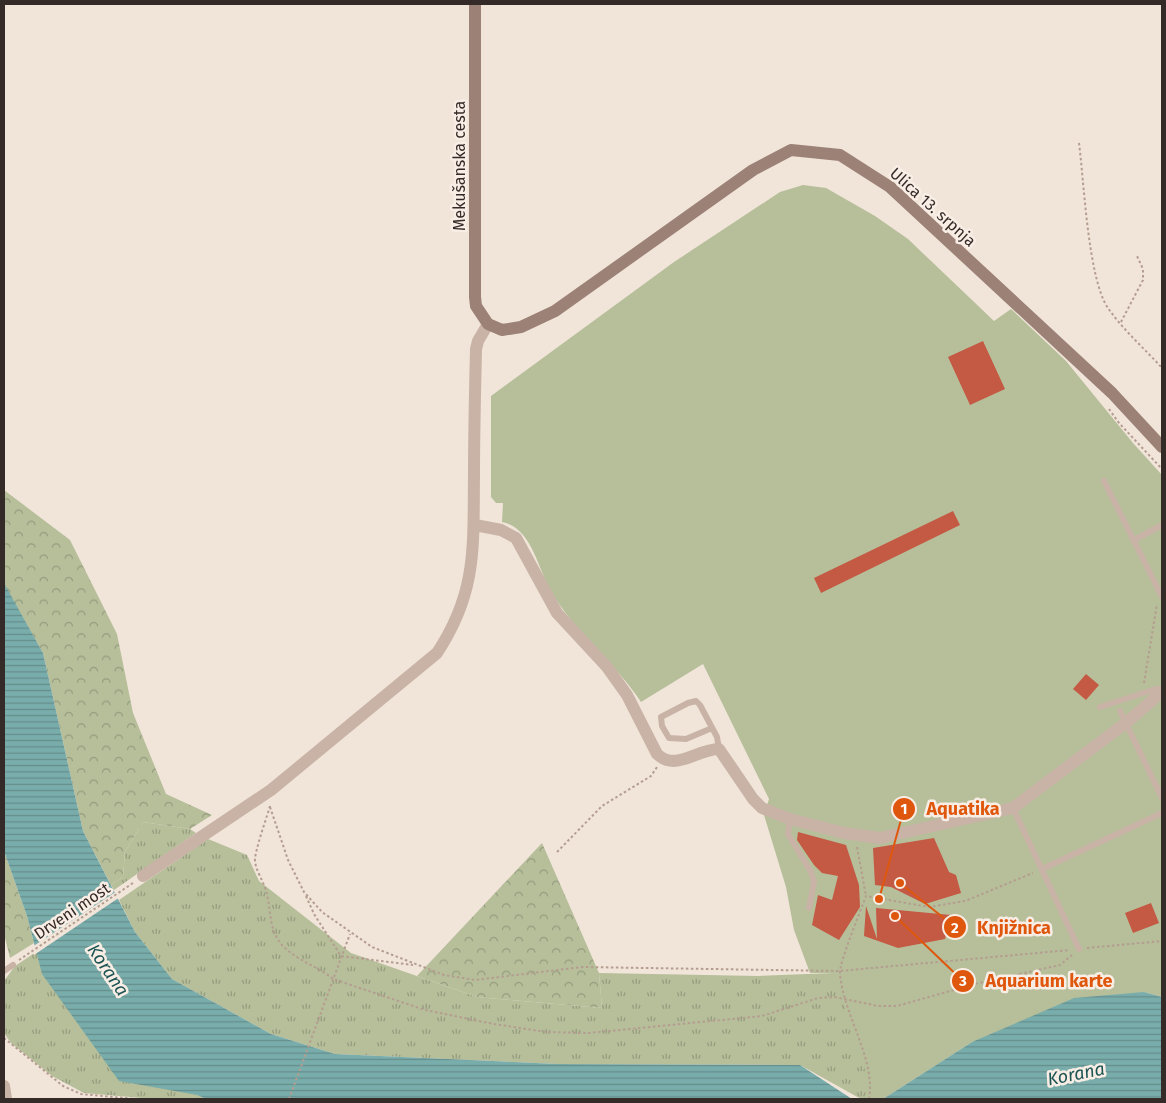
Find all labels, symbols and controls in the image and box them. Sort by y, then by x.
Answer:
street label: Mekušanska cesta [450,101,469,231]
street label: Ulica 13. srpnja [886,163,980,251]
callout: Aquatika [891,793,1009,826]
text: Aquatika [925,798,1000,820]
text: 1 [901,800,907,818]
street label: Drveni most [30,879,114,943]
callout: Knjižnica [943,911,1061,944]
text: Knjižnica [977,917,1051,939]
text: 2 [951,919,959,937]
water label: Korana [83,940,133,1000]
callout: Aquarium karte [950,964,1122,997]
text: Aquarium karte [985,970,1113,992]
text: 3 [958,972,967,990]
water label: Korana [1045,1058,1107,1090]

